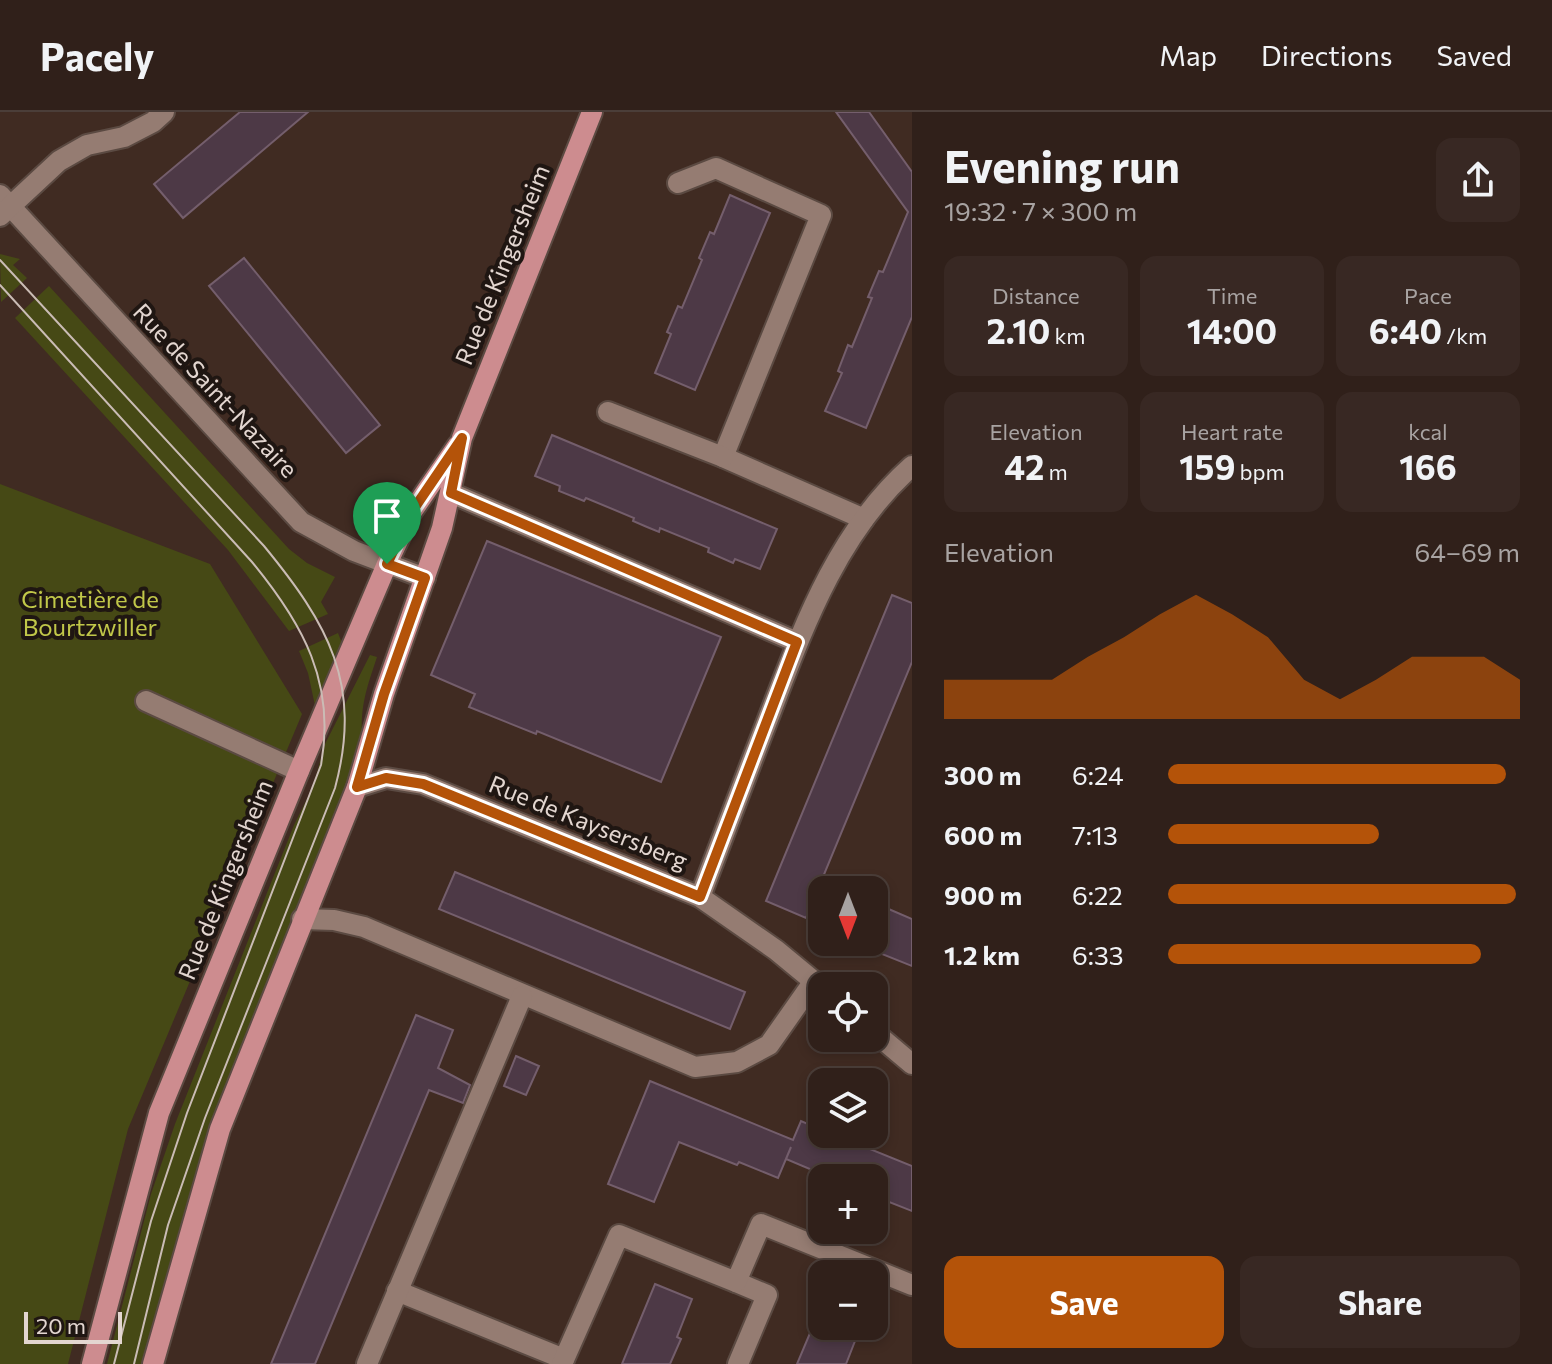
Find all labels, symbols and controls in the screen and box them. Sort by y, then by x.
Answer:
text: Pacely [40,32,154,79]
text: Map [1159,38,1217,72]
text: Directions [1261,38,1392,72]
text: Saved [1436,38,1512,72]
text: Evening run [944,138,1180,192]
button: share [1436,138,1520,222]
street label: Rue de Kingersheim [448,160,555,369]
text: 19:32 · 7 × 300 m [944,195,1137,226]
text: Distance [992,282,1080,309]
text: Time [1207,282,1257,309]
text: Pace [1404,282,1452,309]
street label: Rue de Saint-Nazaire [128,297,304,483]
text: 2.10 [986,309,1050,351]
text: 14:00 [1187,309,1277,351]
text: 6:40 [1369,309,1442,351]
text: km [1050,322,1086,349]
text: /km [1442,322,1487,349]
text: Elevation [990,418,1082,445]
text: Heart rate [1181,418,1283,445]
text: kcal [1408,418,1448,445]
text: 42 [1004,445,1044,487]
text: 159 [1179,445,1235,487]
text: 166 [1399,445,1457,487]
text: m [1044,458,1068,485]
text: bpm [1235,458,1285,485]
pin [353,482,421,564]
icon: arrive [365,494,409,538]
text: Elevation [944,536,1054,567]
text: 64–69 m [1414,536,1520,567]
park label: Cimetière de Bourtzwiller [21,584,159,641]
text: 300 m [944,759,1021,790]
text: 6:24 [1072,759,1124,790]
street label: Rue de Kaysersberg [485,769,692,875]
street label: Rue de Kingersheim [171,775,278,984]
text: 600 m [944,819,1022,850]
text: 7:13 [1072,819,1118,850]
north arrow [808,876,888,956]
map controls [808,876,888,1340]
text: 900 m [944,879,1022,910]
text: 6:22 [1072,879,1123,910]
text: 1.2 km [944,939,1020,970]
text: 6:33 [1072,939,1124,970]
button: locate [808,972,888,1052]
button: layers [808,1068,888,1148]
button: + [808,1164,888,1244]
button: Save [944,1256,1224,1348]
button: Share [1240,1256,1520,1348]
button: − [808,1260,888,1340]
scale bar [24,1308,122,1344]
text: 20 m [36,1312,86,1339]

